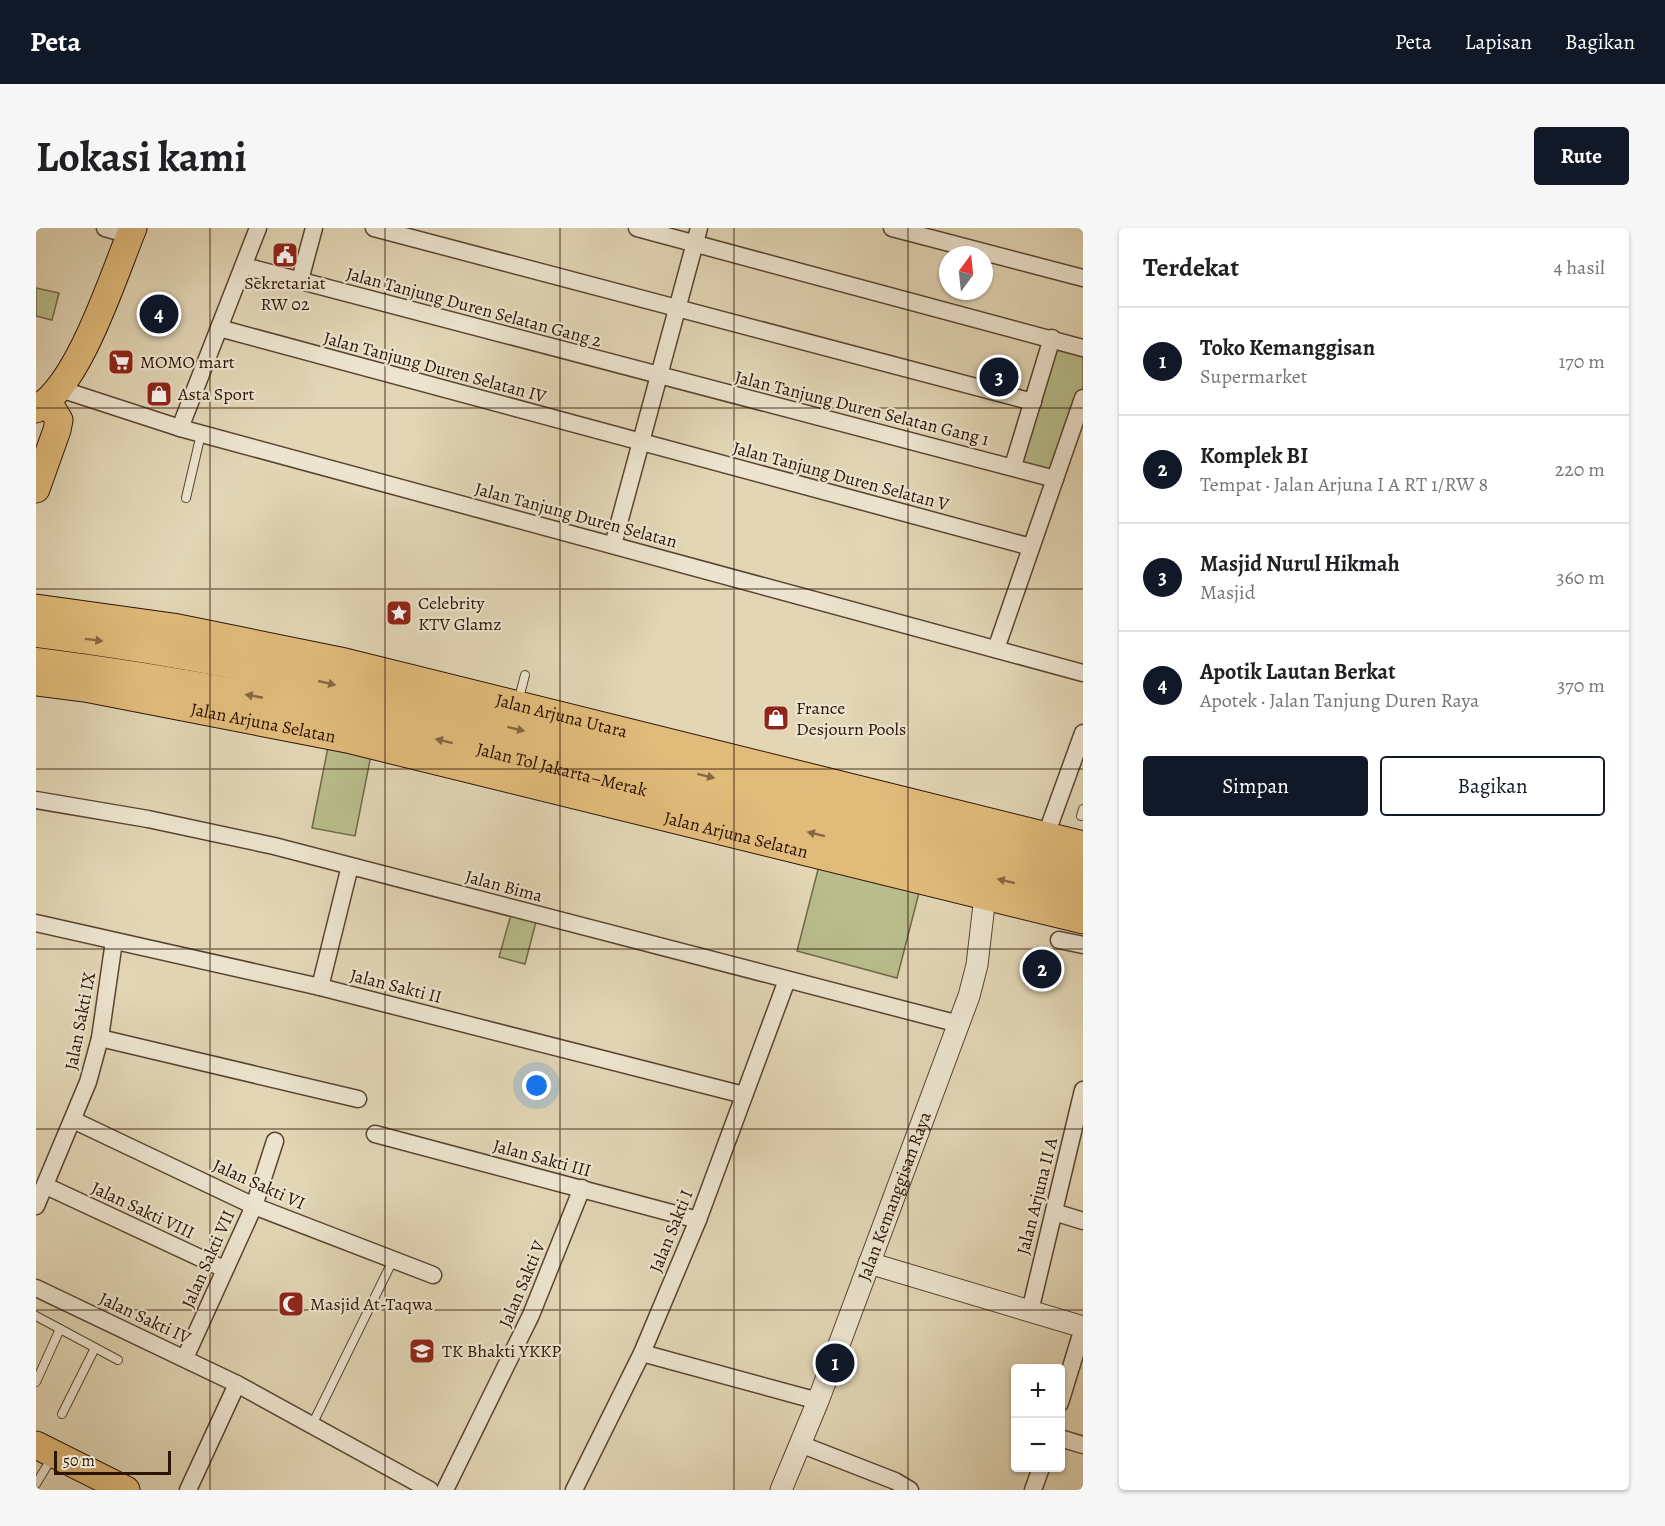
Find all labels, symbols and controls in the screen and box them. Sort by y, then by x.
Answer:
text: Peta [30,23,81,61]
text: Peta [1395,28,1432,56]
text: Lapisan [1465,28,1532,56]
text: Bagikan [1565,28,1635,56]
button: Rute [1534,127,1629,185]
text: Lokasi kami [36,128,247,185]
public building icon: Sekretariat RW 02 [270,240,300,270]
north arrow [939,246,993,300]
text: Terdekat [1143,250,1239,285]
text: 4 hasil [1553,254,1605,281]
street label: Jalan Tanjung Duren Selatan Gang 2 [344,261,605,353]
place label: Sekretariat RW 02 [244,271,326,316]
pin: 4 [140,292,178,337]
street label: Jalan Tanjung Duren Selatan IV [321,326,549,408]
text: Toko Kemanggisan [1200,333,1375,363]
supermarket icon: MOMO mart [106,347,136,377]
text: 1 [1159,348,1166,375]
text: 170 m [1559,348,1605,375]
place label: MOMO mart [140,350,235,374]
pin: 3 [980,354,1018,400]
text: Supermarket [1200,363,1307,390]
street label: Jalan Tanjung Duren Selatan Gang 1 [732,365,992,451]
shop icon: Asta Sport [144,379,174,409]
place label: Asta Sport [177,382,255,406]
street label: Jalan Tanjung Duren Selatan V [730,436,952,516]
text: Komplek BI [1200,441,1308,471]
text: 2 [1158,456,1167,483]
text: 220 m [1555,456,1605,483]
text: Tempat · Jalan Arjuna I A RT 1/RW 8 [1200,471,1488,498]
street label: Jalan Tanjung Duren Selatan [472,476,680,554]
text: Masjid Nurul Hikmah [1200,549,1400,579]
text: 3 [1158,564,1167,591]
text: 360 m [1556,564,1605,591]
text: Masjid [1200,579,1255,606]
place label: Celebrity KTV Glamz [418,591,502,636]
place icon: Celebrity KTV Glamz [384,598,414,628]
one-way arrow [85,635,104,644]
text: Apotik Lautan Berkat [1200,657,1395,687]
text: 4 [1158,672,1167,699]
text: 370 m [1557,672,1605,699]
one-way arrow [318,679,337,688]
text: Apotek · Jalan Tanjung Duren Raya [1200,687,1479,714]
street label: Jalan Arjuna Utara [493,688,631,744]
one-way arrow [244,692,263,701]
place label: France Desjourn Pools [796,696,906,741]
street label: Jalan Arjuna Selatan [189,697,338,749]
shop icon: France Desjourn Pools [761,703,791,733]
one-way arrow [507,725,526,735]
one-way arrow [435,735,453,745]
street label: Jalan Tol Jakarta–Merak [474,737,650,802]
button: Simpan [1143,756,1368,816]
button: Bagikan [1380,756,1605,816]
one-way arrow [697,771,715,781]
street label: Jalan Arjuna Selatan [662,805,811,864]
one-way arrow [807,828,826,838]
street label: Jalan Bima [463,864,546,908]
one-way arrow [997,875,1015,885]
pin: 2 [1022,946,1062,992]
street label: Jalan Sakti II [347,963,445,1009]
street label: Jalan Sakti IX [59,970,101,1072]
your location [522,1071,551,1100]
street label: Jalan Kemanggisan Raya [852,1107,937,1284]
street label: Jalan Sakti III [490,1133,594,1183]
street label: Jalan Arjuna II A [1011,1134,1063,1257]
street label: Jalan Sakti VI [209,1153,309,1215]
street label: Jalan Sakti VIII [87,1176,199,1244]
street label: Jalan Sakti I [643,1186,699,1276]
street label: Jalan Sakti VII [176,1206,240,1312]
street label: Jalan Sakti V [493,1237,551,1331]
street label: Jalan Sakti IV [95,1286,195,1350]
mosque icon: Masjid At-Taqwa [276,1289,306,1319]
place label: Masjid At-Taqwa [310,1292,434,1316]
school or university icon: TK Bhakti YKKP [407,1336,437,1366]
place label: TK Bhakti YKKP [442,1339,561,1363]
pin: 1 [816,1340,854,1386]
map controls [1011,1364,1065,1472]
button: + [1011,1364,1065,1418]
button: − [1011,1418,1065,1472]
scale bar [54,1448,171,1476]
text: 50 m [63,1450,95,1472]

